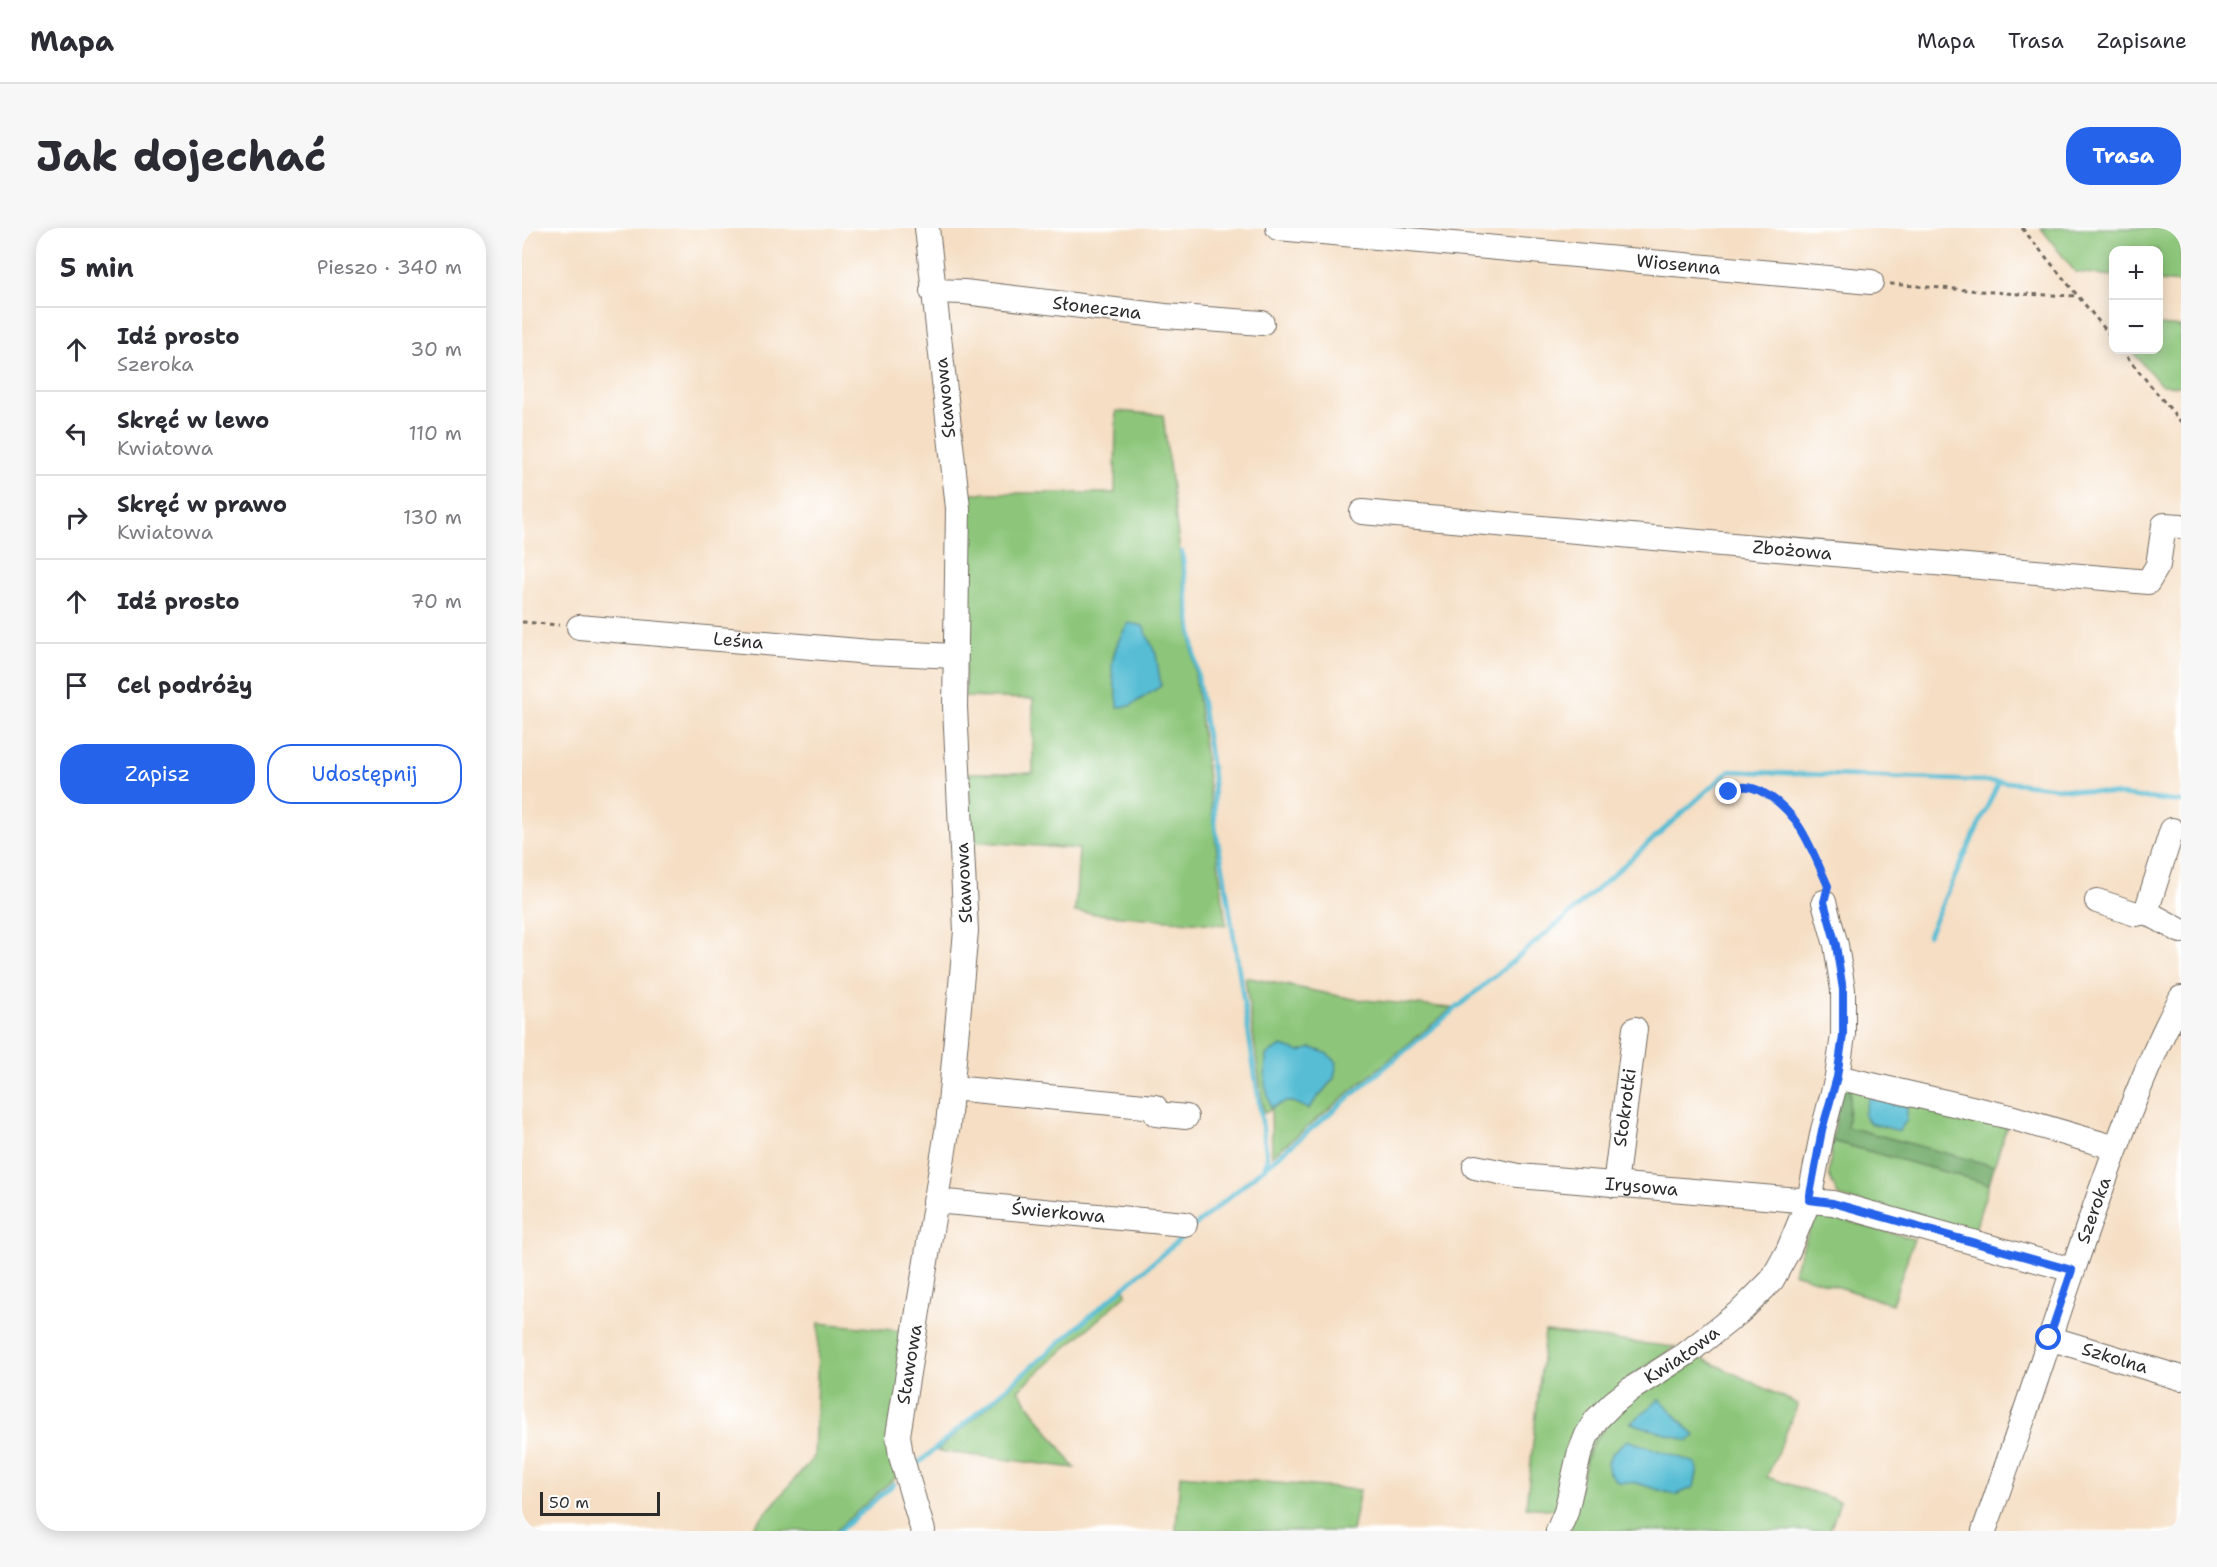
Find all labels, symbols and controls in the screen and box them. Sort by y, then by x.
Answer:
text: Mapa [30,22,114,60]
text: Mapa [1917,27,1975,55]
text: Trasa [2008,27,2064,55]
text: Zapisane [2097,27,2187,55]
button: Trasa [2066,127,2181,185]
text: Jak dojechać [36,128,326,184]
map controls [2109,246,2163,354]
button: + [2109,246,2163,300]
street label: Wiosenna [1635,249,1722,280]
text: 5 min [60,250,134,285]
text: Pieszo · 340 m [317,254,462,280]
street label: Słoneczna [1051,291,1143,325]
button: − [2109,300,2163,354]
text: Idź prosto [117,322,240,351]
icon: ahead [60,333,93,366]
text: 30 m [410,336,462,362]
text: Szeroka [117,351,194,377]
street label: Stawowa [929,357,961,439]
text: Skręć w lewo [117,406,269,435]
icon: left [60,417,93,450]
text: 110 m [408,420,462,446]
text: Kwiatowa [117,435,213,461]
text: Skręć w prawo [117,490,287,519]
icon: right [60,501,93,534]
text: 130 m [403,504,462,530]
text: Kwiatowa [117,519,213,545]
street label: Zbożowa [1752,535,1833,566]
icon: ahead [60,585,93,618]
text: Idź prosto [117,587,240,616]
text: 70 m [410,588,462,614]
street label: Leśna [712,627,764,655]
icon: arrive [60,669,93,702]
text: Cel podróży [117,671,253,700]
button: Zapisz [60,744,255,804]
button: Udostępnij [267,744,462,804]
route end [1715,778,1741,804]
street label: Stawowa [950,842,978,924]
street label: Stokrotki [1608,1067,1642,1148]
street label: Irysowa [1604,1171,1679,1202]
street label: Szeroka [2071,1174,2117,1247]
street label: Świerkowa [1011,1196,1106,1229]
street label: Kwiatowa [1640,1320,1724,1390]
street label: Stawowa [891,1322,928,1406]
route start [2035,1324,2061,1350]
street label: Szkolna [2079,1337,2151,1379]
scale bar [540,1489,660,1516]
text: 50 m [549,1492,589,1513]

